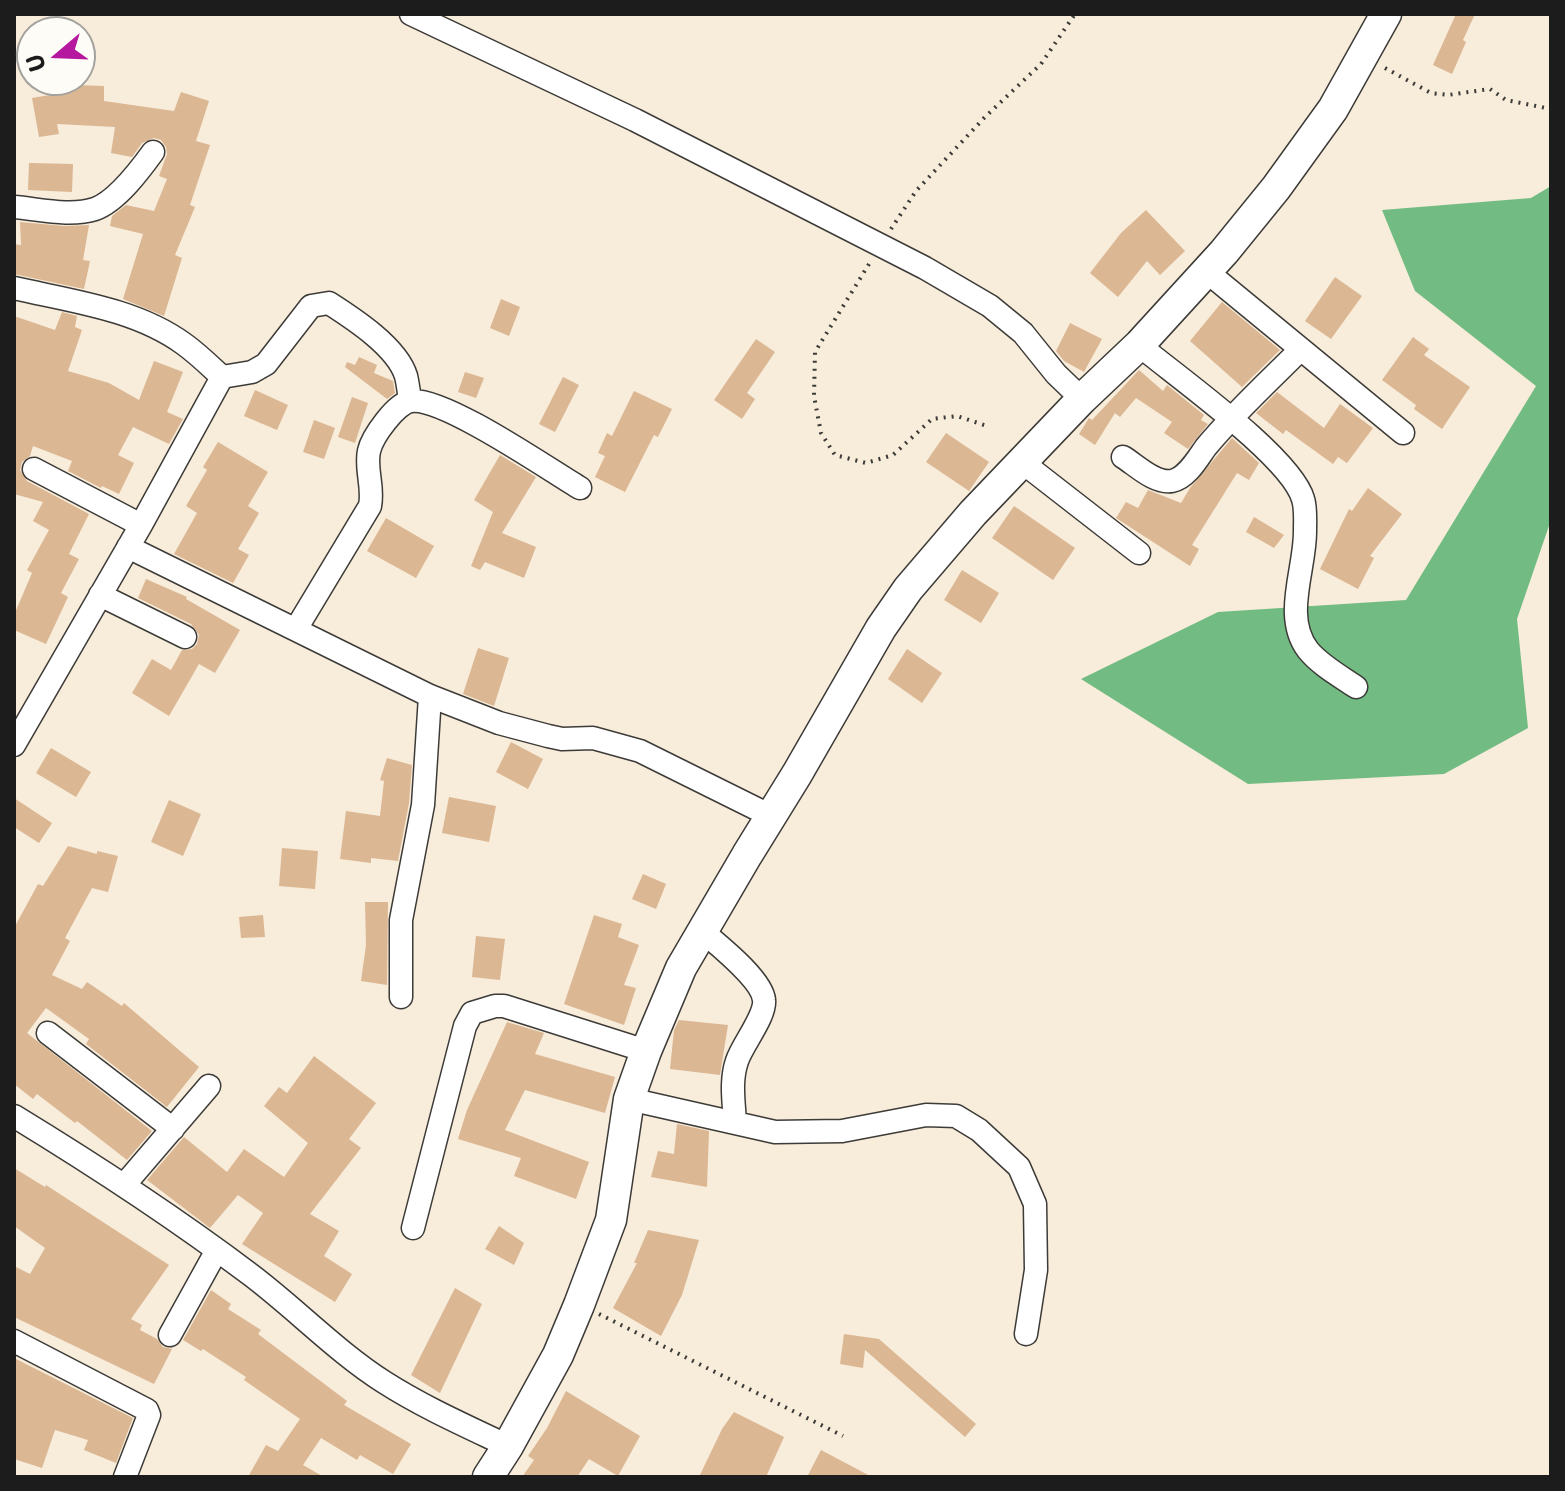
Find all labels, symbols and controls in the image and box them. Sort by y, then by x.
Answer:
north arrow [16,16,96,96]
text: U [16,50,53,77]

